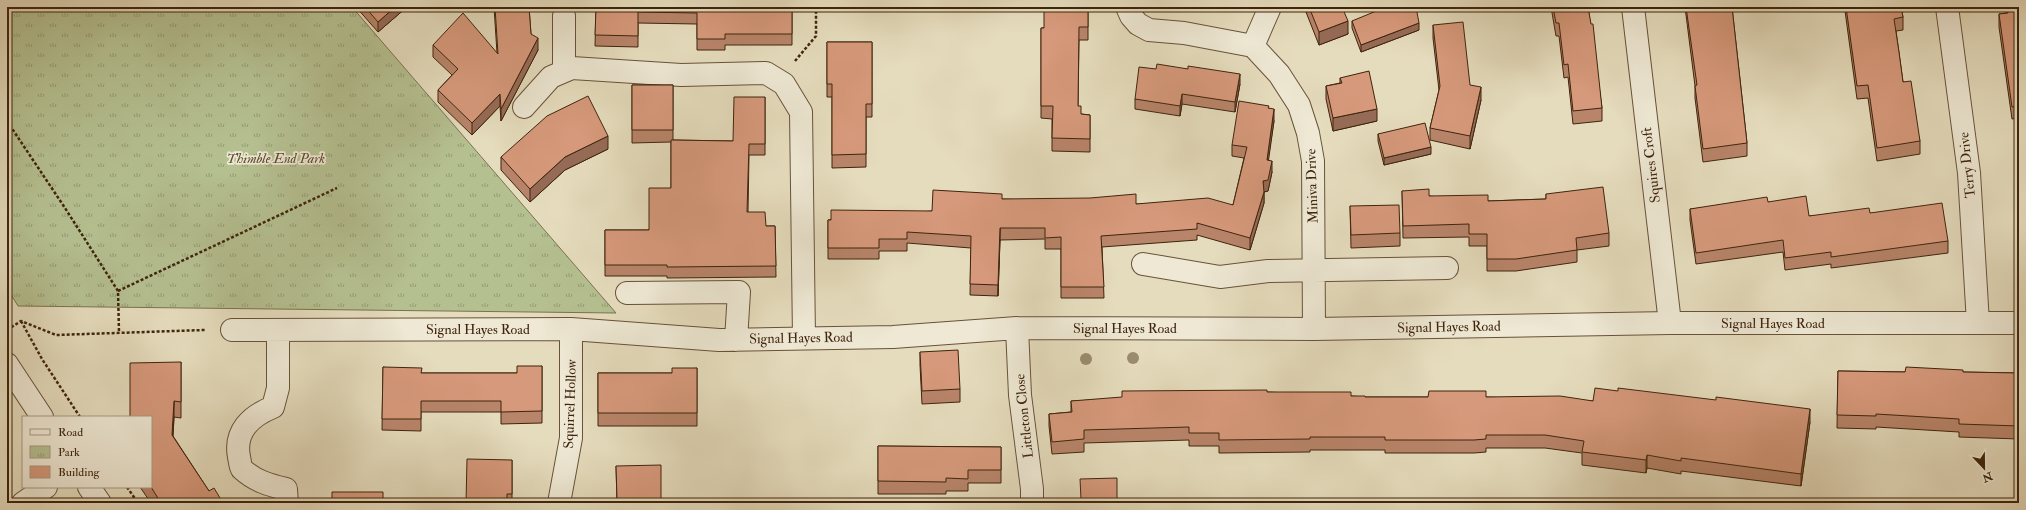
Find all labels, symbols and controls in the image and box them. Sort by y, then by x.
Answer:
street label: Squires Croft [1638,126,1664,204]
street label: Terry Drive [1955,131,1980,199]
street label: Miniva Drive [1302,148,1322,224]
park label: Thimble End Park [227,150,325,167]
street label: Signal Hayes Road [1721,315,1825,333]
street label: Signal Hayes Road [1397,318,1501,337]
street label: Signal Hayes Road [1073,320,1177,338]
street label: Signal Hayes Road [426,321,530,339]
street label: Signal Hayes Road [749,329,853,348]
street label: Squirrel Hollow [560,359,580,449]
street label: Littleton Close [1011,373,1037,459]
legend [22,416,152,488]
text: Road [58,425,83,440]
text: Park [58,445,80,460]
north arrow [1964,448,2004,488]
text: Building [58,465,101,480]
text: N [1979,469,1995,485]

